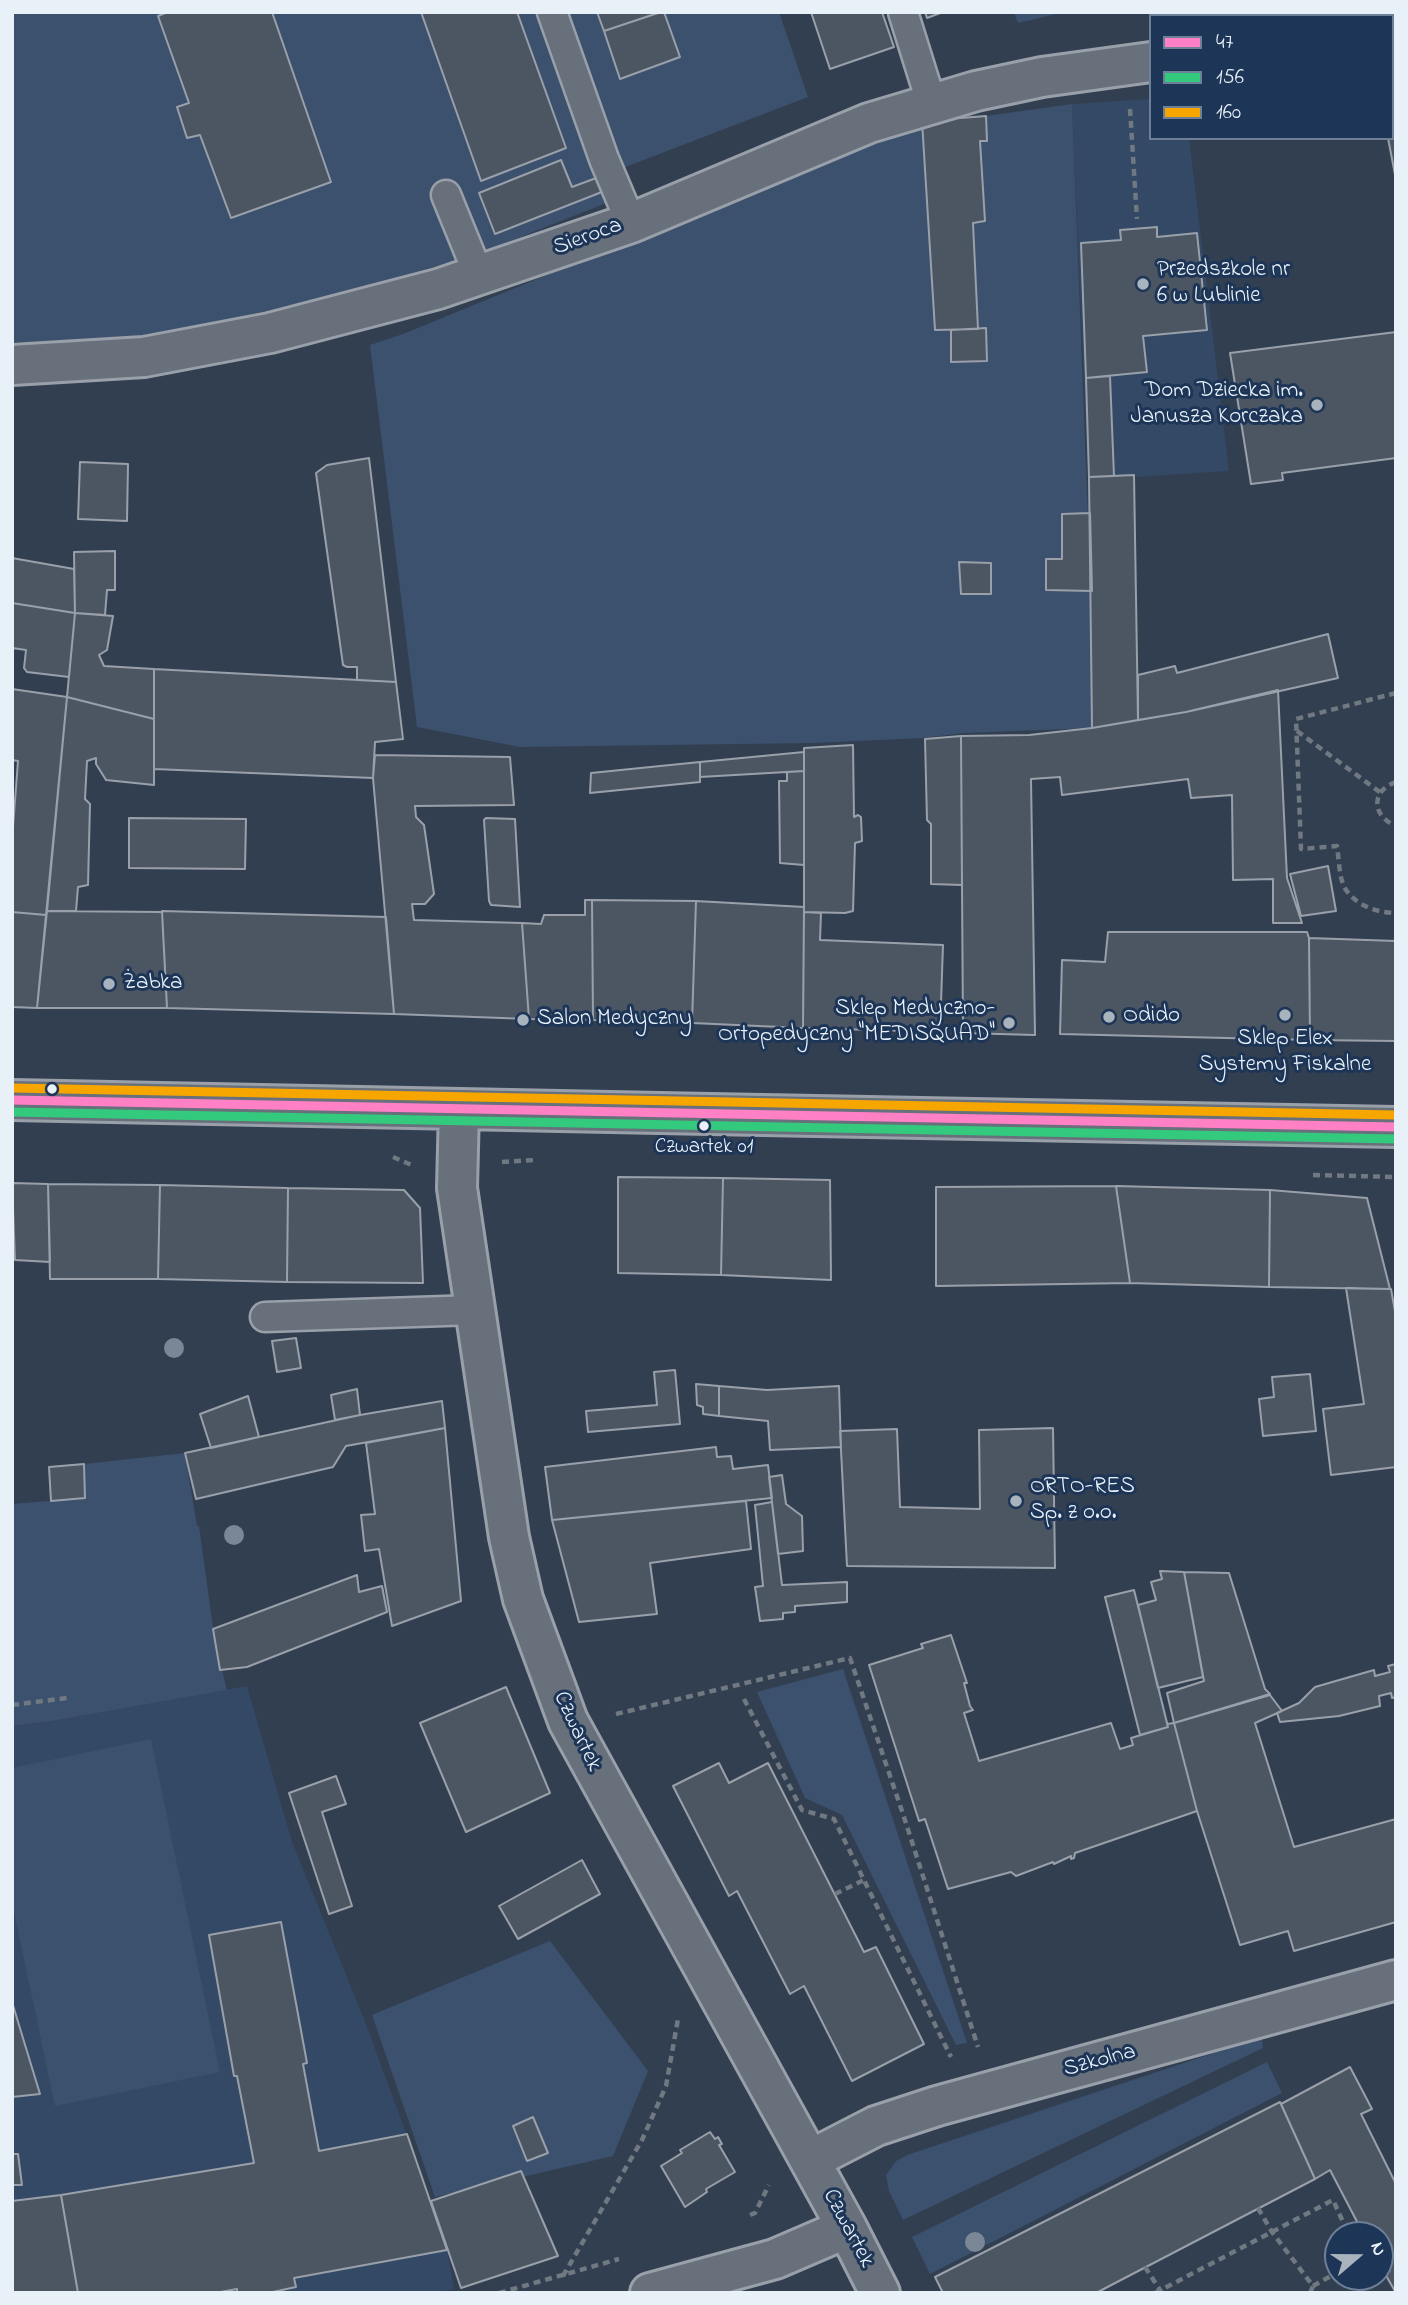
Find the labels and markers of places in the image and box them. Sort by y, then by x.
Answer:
place label: Przedszkole nr 6 w Lublinie [1157,257,1290,311]
marker: Przedszkole nr 6 w Lublinie [1135,276,1151,292]
place label: Dom Dziecka im. Janusza Korczaka [1130,378,1303,432]
marker: Dom Dziecka im. Janusza Korczaka [1309,397,1325,413]
place label: Żabka [123,970,182,998]
marker: Żabka [101,976,117,992]
place label: Sklep Medyczno- Ortopedyczny "MEDISQUAD" [718,996,995,1050]
place label: Odido [1123,1003,1180,1031]
place label: Salon Medyczny [537,1006,692,1034]
marker: Sklep Elex Systemy Fiskalne [1277,1007,1293,1023]
marker: Odido [1101,1009,1117,1025]
marker: Salon Medyczny [515,1012,531,1028]
marker: Sklep Medyczno- Ortopedyczny "MEDISQUAD" [1001,1015,1017,1031]
place label: Sklep Elex Systemy Fiskalne [1199,1026,1371,1080]
unlabelled marker [45,1082,59,1096]
marker: Czwartek 01 [697,1119,711,1133]
place label: Czwartek 01 [655,1136,753,1162]
place label: ORTO-RES Sp. z o.o. [1030,1474,1135,1528]
marker: ORTO-RES Sp. z o.o. [1008,1493,1024,1509]

